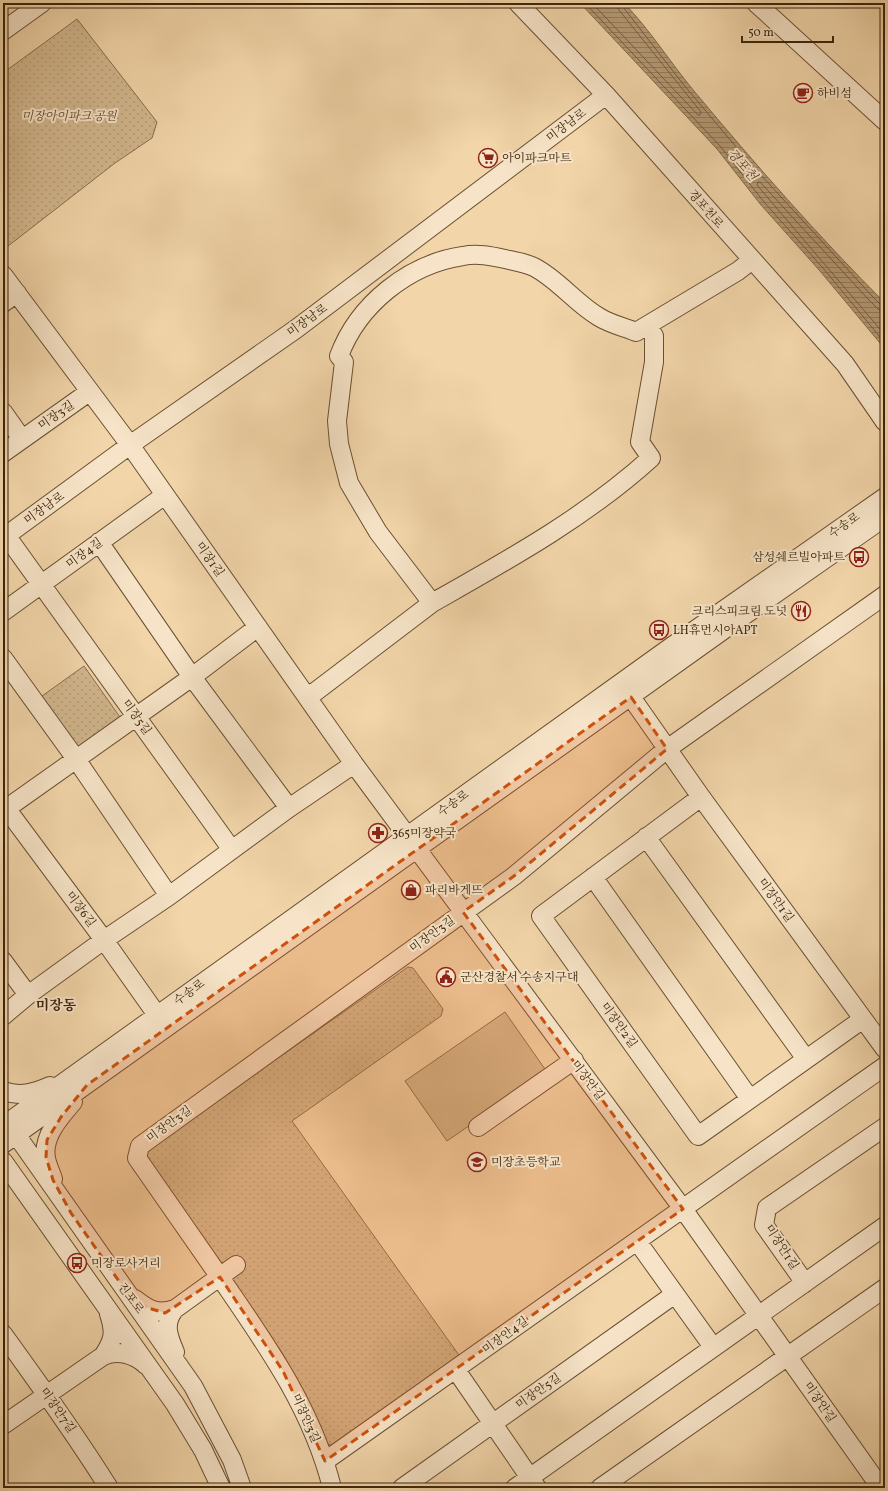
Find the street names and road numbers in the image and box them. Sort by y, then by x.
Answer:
street label: 미장남로 [543,105,590,146]
street label: 경포천로 [684,187,727,233]
street label: 미장남로 [284,300,331,341]
street label: 미장3길 [35,398,78,434]
street label: 미장남로 [21,488,68,529]
street label: 수송로 [826,509,864,542]
street label: 미장4길 [63,535,106,573]
street label: 미장1길 [191,539,227,580]
street label: 미장5길 [118,696,155,739]
street label: 수송로 [435,787,473,821]
street label: 미장안1길 [754,875,797,926]
street label: 미장6길 [62,888,99,931]
street label: 미장안3길 [407,913,459,957]
street label: 수송로 [171,976,209,1010]
street label: 미장안2길 [596,1000,640,1052]
street label: 미장안길 [567,1057,608,1104]
street label: 미장안3길 [144,1103,196,1147]
street label: 미장안1길 [761,1222,802,1273]
street label: 진포로 [113,1280,147,1318]
street label: 미장안4길 [479,1314,532,1358]
street label: 미장안5길 [513,1370,565,1413]
street label: 미장안길 [799,1379,839,1426]
street label: 미장안7길 [36,1385,79,1437]
street label: 미장안3길 [287,1391,323,1446]

